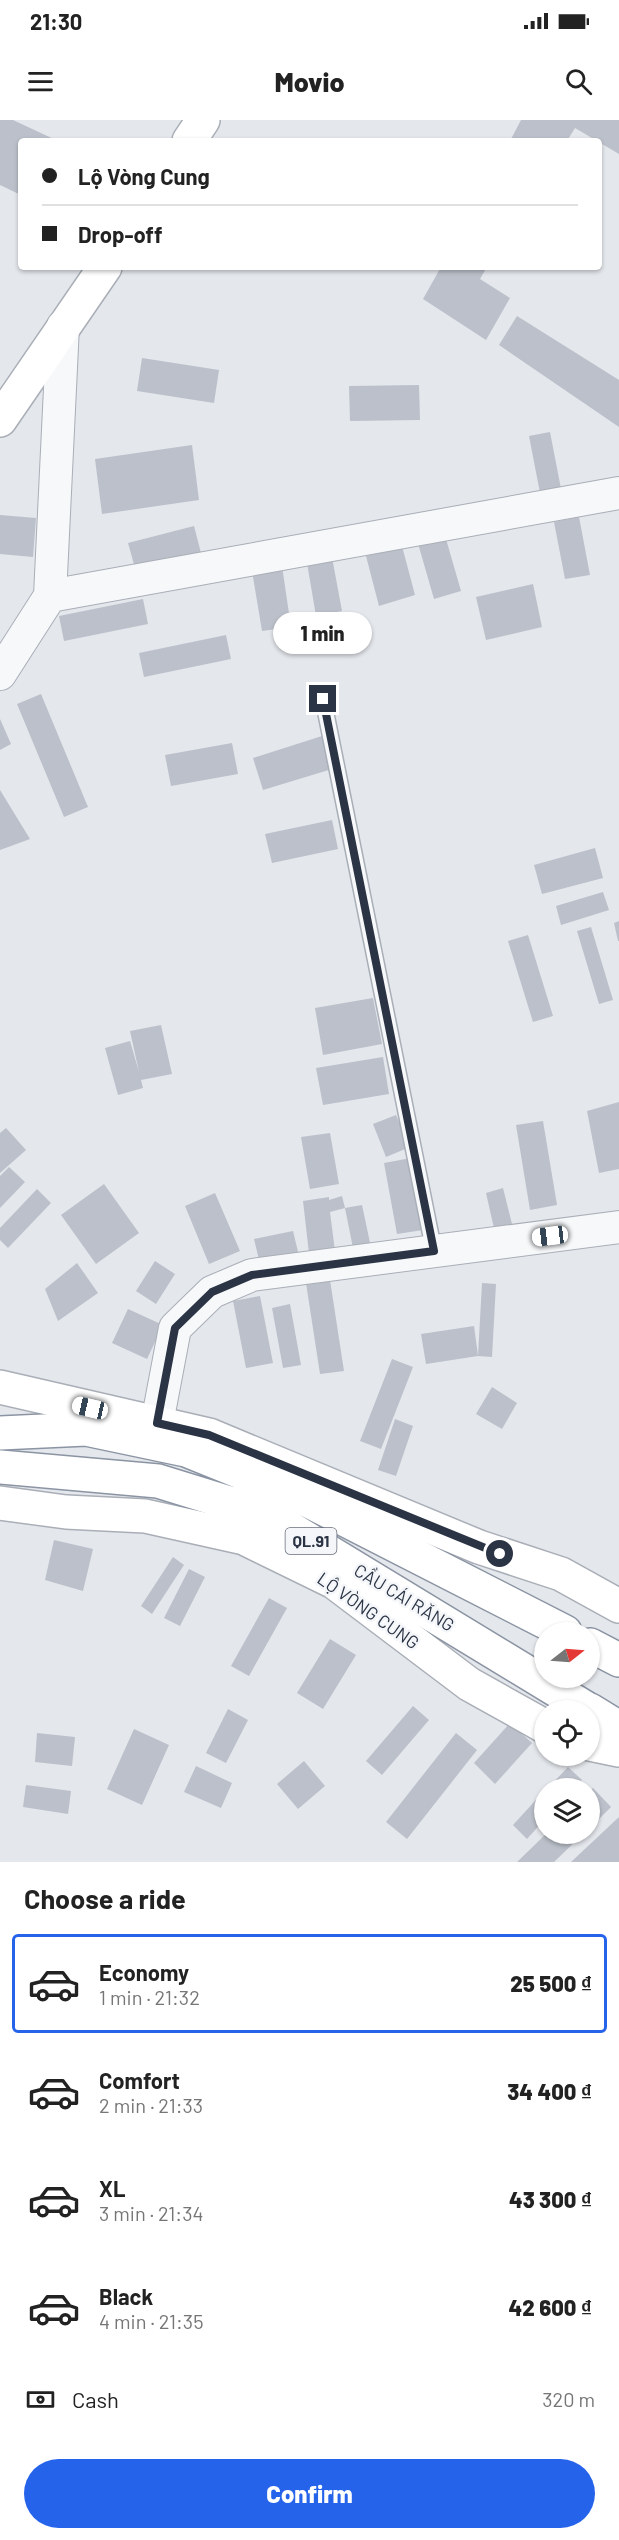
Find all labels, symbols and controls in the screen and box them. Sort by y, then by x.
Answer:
text: 21:30 [30,8,82,34]
icon: menu [24,65,57,98]
text: Movio [275,65,344,97]
icon: search [562,65,595,98]
text: Lộ Vòng Cung [78,163,210,189]
text: Drop-off [78,221,162,247]
callout: 1 min [274,612,372,654]
text: 1 min [301,621,344,645]
route end [309,685,336,712]
car [531,1225,569,1247]
car [70,1395,110,1421]
road number: QL.91 [286,1528,336,1554]
route start [486,1540,513,1567]
street label: CẦU CÁI RĂNG [350,1559,459,1636]
street label: LỘ VÒNG CUNG [314,1567,424,1653]
north arrow [534,1622,600,1688]
map controls [534,1622,600,1844]
button: locate [534,1700,600,1766]
button: layers [534,1778,600,1844]
text: Choose a ride [24,1882,186,1914]
icon: car [27,1957,81,2011]
text: Economy [99,1959,189,1985]
text: 25 500 ₫ [510,1970,592,1996]
text: 1 min · 21:32 [99,1985,200,2009]
icon: car [27,2065,81,2119]
text: Comfort [99,2067,180,2093]
text: 34 400 ₫ [507,2078,592,2104]
text: 2 min · 21:33 [99,2093,203,2117]
icon: car [27,2173,81,2227]
text: XL [99,2175,125,2201]
text: 43 300 ₫ [509,2186,592,2212]
text: 3 min · 21:34 [99,2201,203,2225]
icon: car [27,2281,81,2335]
text: Black [99,2283,153,2309]
text: 42 600 ₫ [509,2294,592,2320]
text: 4 min · 21:35 [99,2309,203,2333]
icon: cash [24,2383,57,2416]
text: Cash [72,2386,119,2412]
text: 320 m [542,2387,595,2411]
button: Confirm [24,2459,595,2528]

